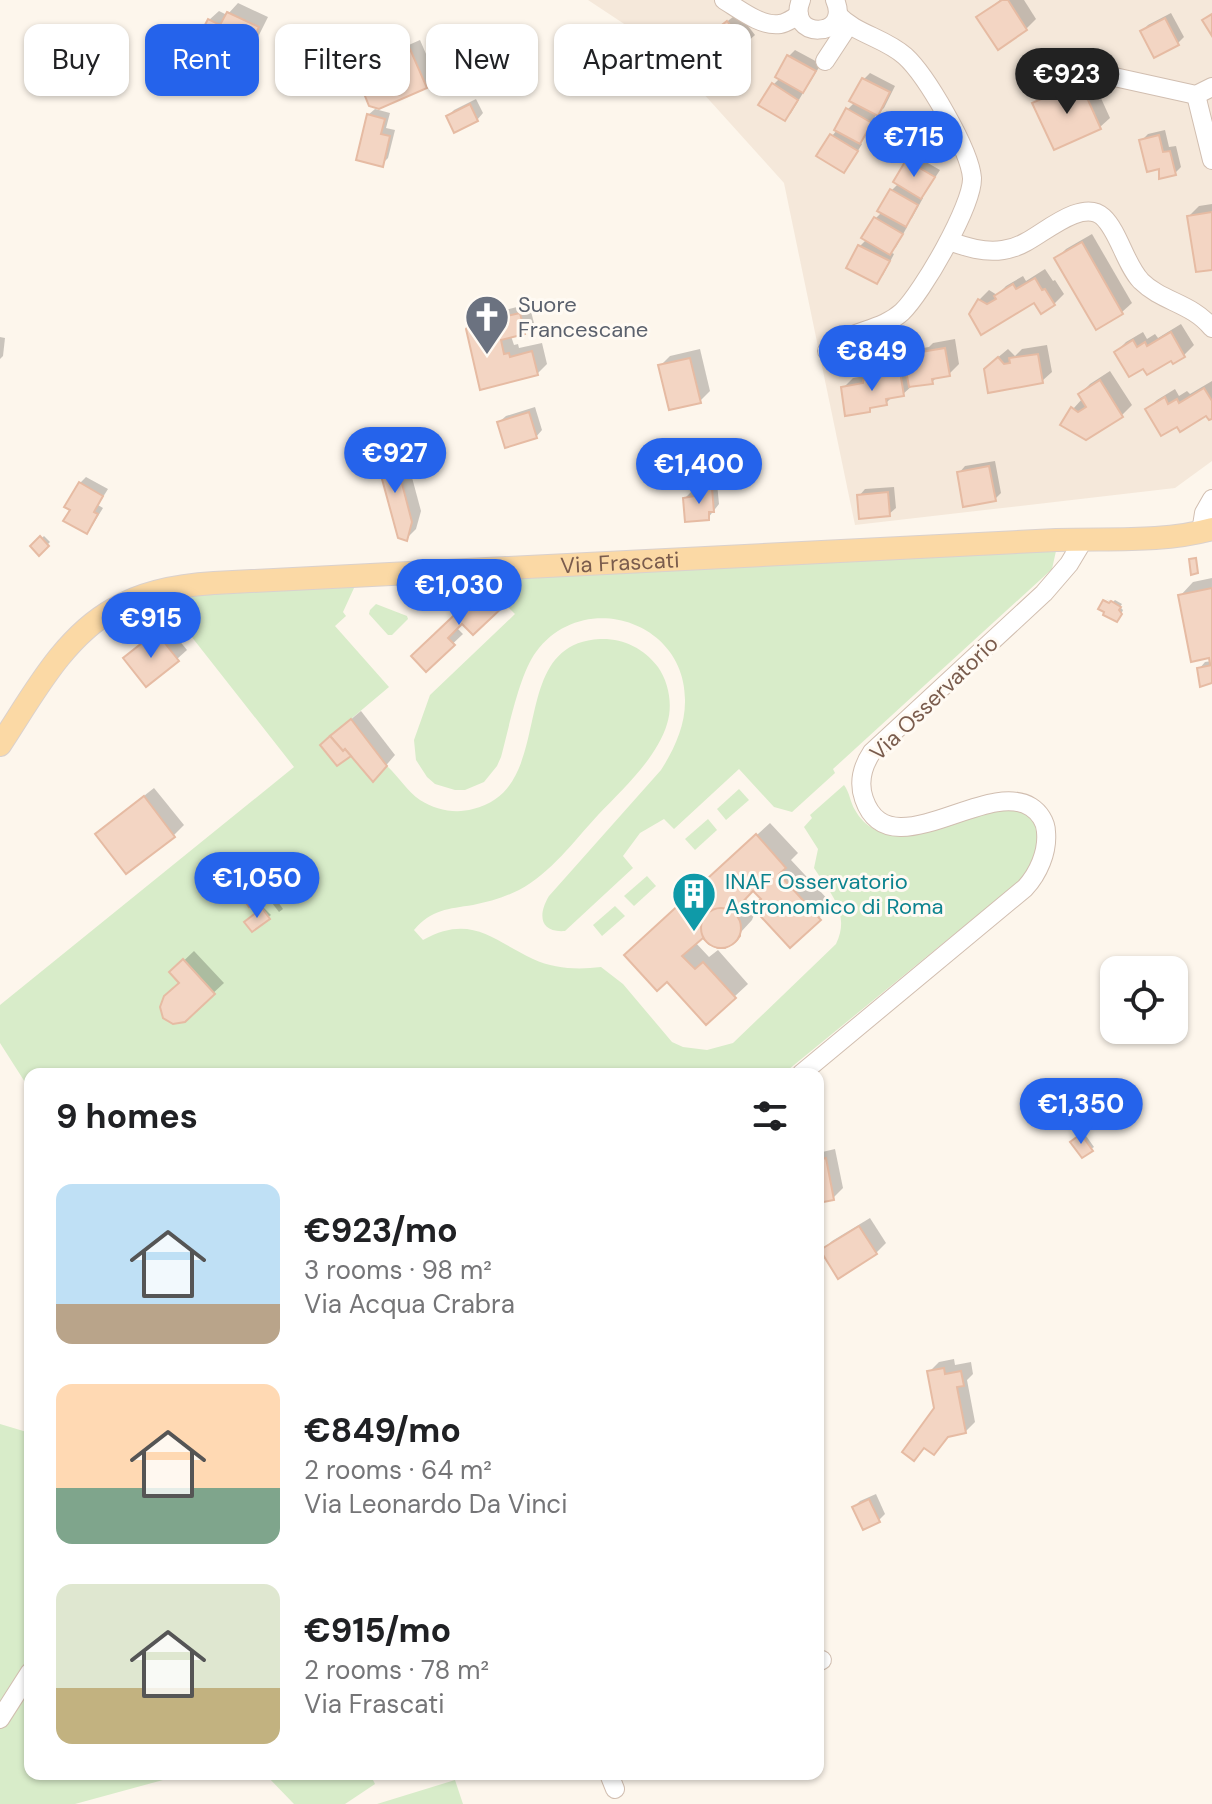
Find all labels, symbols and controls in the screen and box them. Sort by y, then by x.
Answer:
chip: Buy [24,24,129,96]
chip: Rent [145,24,259,96]
chip: Filters [275,24,410,96]
chip: New [426,24,538,96]
chip: Apartment [554,24,751,96]
pin: €923 [1020,48,1114,116]
text: €923 [1033,57,1101,91]
pin: €715 [867,111,961,179]
text: €715 [884,120,944,154]
place label: Suore Francescane [518,290,648,344]
church icon: Suore Francescane [463,293,511,356]
pin: €849 [825,325,919,393]
text: €849 [837,334,907,368]
pin: €927 [348,427,442,495]
text: €927 [362,436,428,470]
pin: €1,400 [634,438,764,506]
text: €1,400 [654,447,744,481]
street label: Via Frascati [560,545,680,580]
pin: €1,030 [394,559,524,627]
text: €1,030 [415,568,503,602]
pin: €915 [104,592,198,660]
text: €915 [120,601,182,635]
street label: Via Osservatorio [863,629,1005,767]
pin: €1,050 [192,852,322,920]
text: €1,050 [212,861,302,895]
place label: INAF Osservatorio Astronomico di Roma [725,867,944,921]
building icon: INAF Osservatorio Astronomico di Roma [670,870,718,933]
map controls [1100,956,1188,1044]
button: locate [1100,956,1188,1044]
pin: €1,350 [1016,1078,1146,1146]
text: €1,350 [1038,1087,1124,1121]
text: 9 homes [56,1094,198,1139]
icon: filters [748,1094,792,1138]
text: €923/mo [304,1208,458,1253]
icon: home [120,1216,216,1312]
text: 3 rooms · 98 m² [304,1253,492,1287]
text: Via Acqua Crabra [304,1287,515,1321]
text: €849/mo [304,1408,461,1453]
icon: home [120,1416,216,1512]
text: 2 rooms · 64 m² [304,1453,492,1487]
text: Via Leonardo Da Vinci [304,1487,567,1521]
text: €915/mo [304,1608,451,1653]
icon: home [120,1616,216,1712]
text: 2 rooms · 78 m² [304,1653,489,1687]
text: Via Frascati [304,1687,445,1721]

